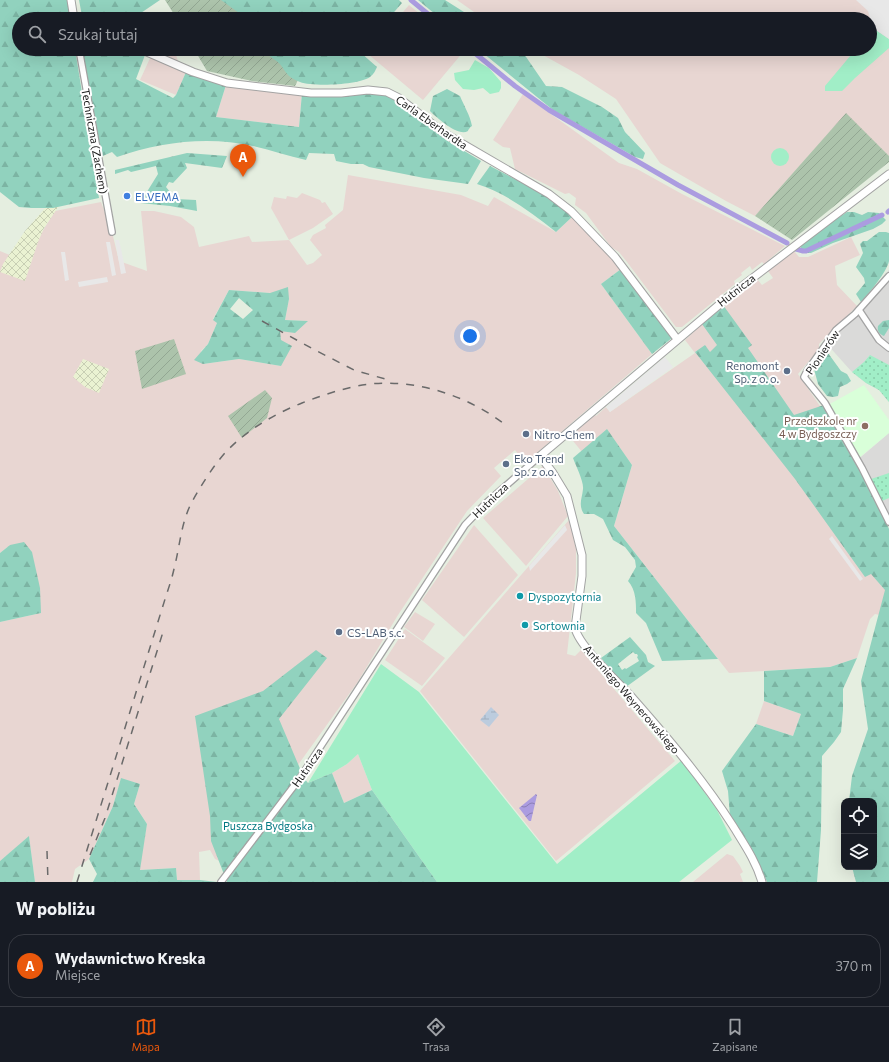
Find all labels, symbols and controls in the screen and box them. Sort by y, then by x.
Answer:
search box [12,12,877,56]
icon: search [26,23,48,45]
text: Szukaj tutaj [58,25,138,43]
street label: Techniczna (Zachem) [79,87,111,195]
street label: Carla Eberhardta [394,92,470,152]
pin: A [230,144,256,177]
place label: ELVEMA [135,190,180,203]
marker: ELVEMA [122,191,132,201]
street label: Hutnicza [714,271,758,309]
your location [460,326,480,346]
street label: Pionierów [802,327,842,377]
place label: Renomont Sp. z o. o. [726,359,779,385]
marker: Renomont Sp. z o. o. [782,366,792,376]
place label: Przedszkole nr 4 w Bydgoszczy [779,414,858,440]
marker: Przedszkole nr 4 w Bydgoszczy [860,421,870,431]
place label: Nitro-Chem [534,428,594,441]
marker: Nitro-Chem [521,429,531,439]
place label: Eko Trend Sp. z o.o. [514,452,564,478]
marker: Eko Trend Sp. z o.o. [501,459,511,469]
street label: Hutnicza [469,480,511,520]
place label: Dyspozytornia [528,590,601,603]
marker: Dyspozytornia [515,591,525,601]
place label: Sortownia [533,619,585,632]
marker: Sortownia [520,620,530,630]
place label: CS-LAB s.c. [347,626,404,639]
marker: CS-LAB s.c. [334,627,344,637]
street label: Antoniego Weynerowskiego [581,642,683,756]
street label: Hutnicza [289,745,325,789]
map controls [841,798,877,870]
button: locate [841,798,877,834]
park label: Puszcza Bydgoska [223,819,313,832]
button: layers [841,834,877,870]
text: W pobliżu [16,898,95,919]
text: Wydawnictwo Kreska [55,949,205,967]
text: A [25,958,35,974]
text: 370 m [835,958,872,974]
text: Miejsce [55,967,100,983]
tab: Mapa [131,1016,160,1053]
tab: Trasa [423,1016,450,1053]
tab: Zapisane [712,1016,758,1053]

